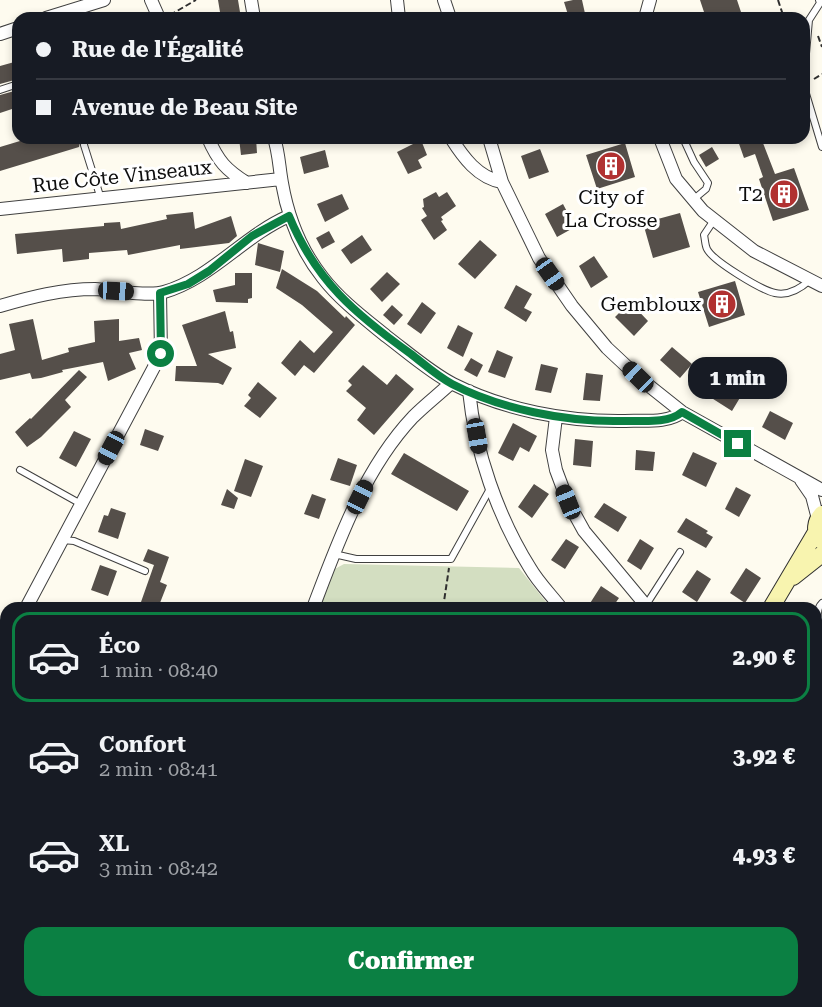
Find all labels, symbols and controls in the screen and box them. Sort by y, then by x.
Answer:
text: Rue de l'Égalité [72,37,244,62]
text: Avenue de Beau Site [72,95,298,120]
building icon: City of La Crosse [595,150,627,182]
street label: Rue Côte Vinseaux [31,155,214,197]
building icon: T2 [768,178,800,210]
place label: T2 [738,182,763,206]
place label: City of La Crosse [565,185,658,232]
car [532,254,568,294]
car [98,281,134,301]
building icon: Gembloux [706,288,738,320]
place label: Gembloux [601,292,701,316]
route start [147,340,174,367]
callout: 1 min [688,357,788,399]
car [619,358,657,396]
text: 1 min [709,366,766,390]
car [465,417,489,455]
car [95,428,127,468]
route end [724,430,751,457]
car [344,477,376,517]
car [553,482,583,522]
icon: car [27,630,81,684]
text: Éco [99,633,140,658]
text: 2.90 € [733,645,795,670]
text: 1 min · 08:40 [99,658,218,682]
icon: car [27,729,81,783]
text: Confort [99,732,186,757]
text: 3.92 € [733,744,795,769]
text: 2 min · 08:41 [99,757,218,781]
icon: car [27,828,81,882]
text: XL [99,831,129,856]
text: 4.93 € [733,843,795,868]
text: 3 min · 08:42 [99,856,218,880]
button: Confirmer [24,927,798,996]

